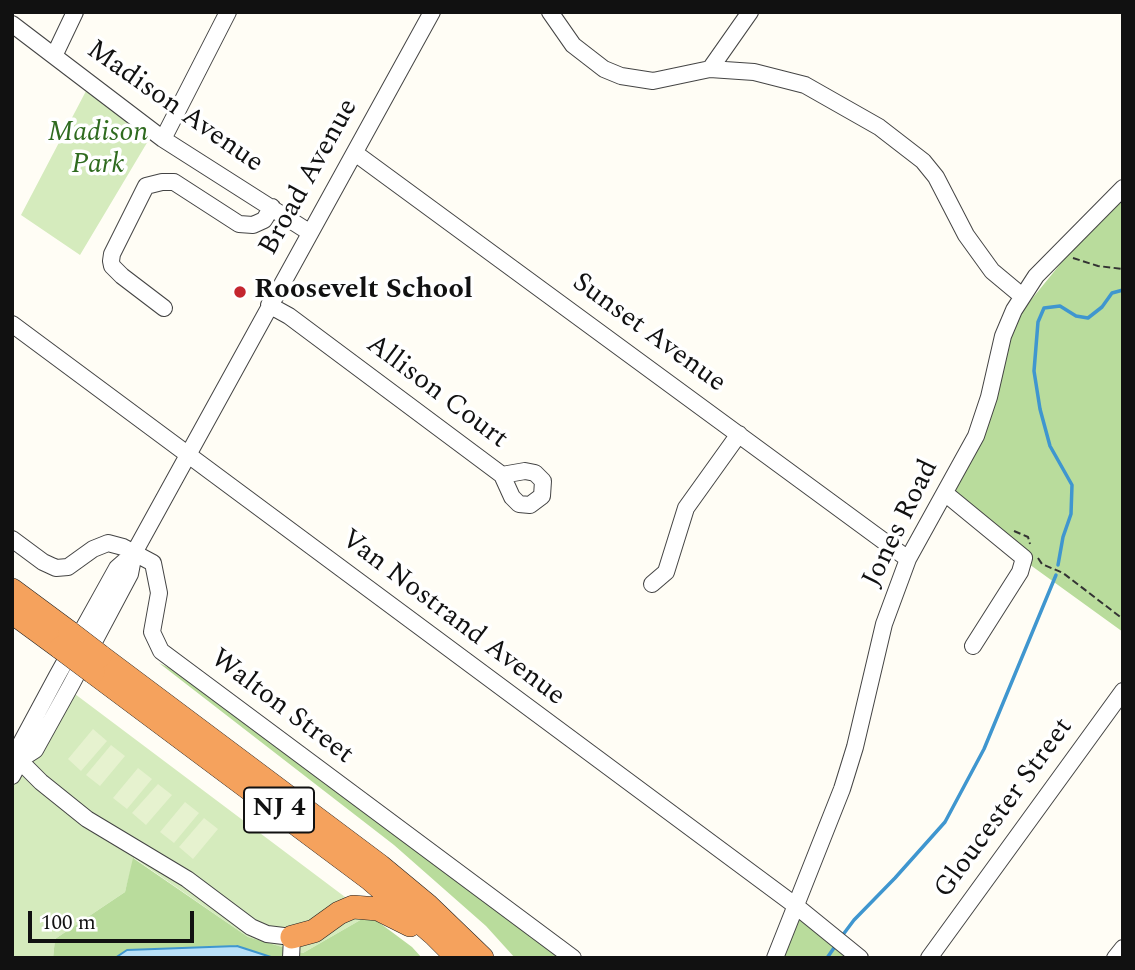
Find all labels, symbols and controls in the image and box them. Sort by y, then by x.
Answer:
street label: Madison Avenue [79,35,269,181]
street label: Broad Avenue [253,94,367,262]
park label: Madison Park [48,118,148,184]
street label: Sunset Avenue [565,267,731,401]
place label: Roosevelt School [254,275,473,309]
marker: Roosevelt School [232,284,248,300]
street label: Allison Court [359,329,513,457]
street label: Jones Road [857,455,947,593]
street label: Van Nostrand Avenue [333,524,571,714]
street label: Walton Street [203,643,359,773]
street label: Gloucester Street [928,712,1082,906]
road number: NJ 4 [244,788,314,832]
scale bar [32,897,198,941]
text: 100 m [41,907,96,939]

